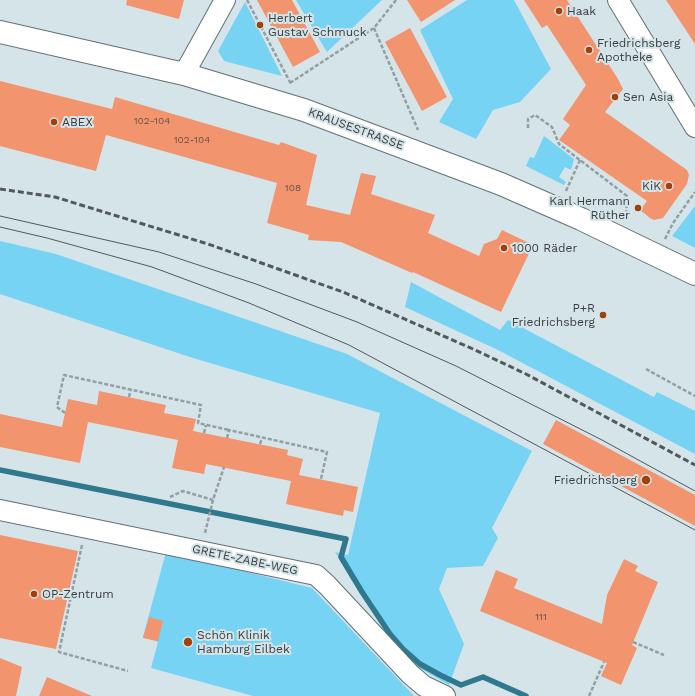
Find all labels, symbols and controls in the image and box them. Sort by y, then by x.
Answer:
place label: Haak [567,4,596,18]
marker: Haak [554,6,564,16]
place label: Herbert Gustav Schmuck [268,11,367,39]
marker: Herbert Gustav Schmuck [255,20,265,30]
place label: Friedrichsberg Apotheke [597,36,680,64]
marker: Friedrichsberg Apotheke [584,45,594,55]
place label: Sen Asia [623,90,673,104]
marker: Sen Asia [610,92,620,102]
street label: KRAUSESTRASSE [306,105,406,153]
place label: ABEX [62,115,93,129]
house number: 102-104 [134,115,170,127]
marker: ABEX [49,117,59,127]
house number: 102-104 [174,134,210,146]
place label: KiK [642,179,661,193]
marker: KiK [664,181,674,191]
house number: 108 [285,182,301,194]
place label: Karl Hermann Rüther [549,194,630,222]
marker: Karl Hermann Rüther [633,203,643,213]
place label: 1000 Räder [512,241,577,255]
marker: 1000 Räder [499,243,509,253]
place label: P+R Friedrichsberg [512,301,595,329]
marker: P+R Friedrichsberg [598,310,608,320]
place label: Friedrichsberg [554,473,637,487]
marker: Friedrichsberg [640,474,652,486]
street label: GRETE-ZABE-WEG [191,542,299,578]
place label: OP-Zentrum [42,587,114,601]
marker: OP-Zentrum [29,589,39,599]
house number: 111 [535,611,547,623]
place label: Schön Klinik Hamburg Eilbek [197,628,290,656]
marker: Schön Klinik Hamburg Eilbek [182,636,194,648]

